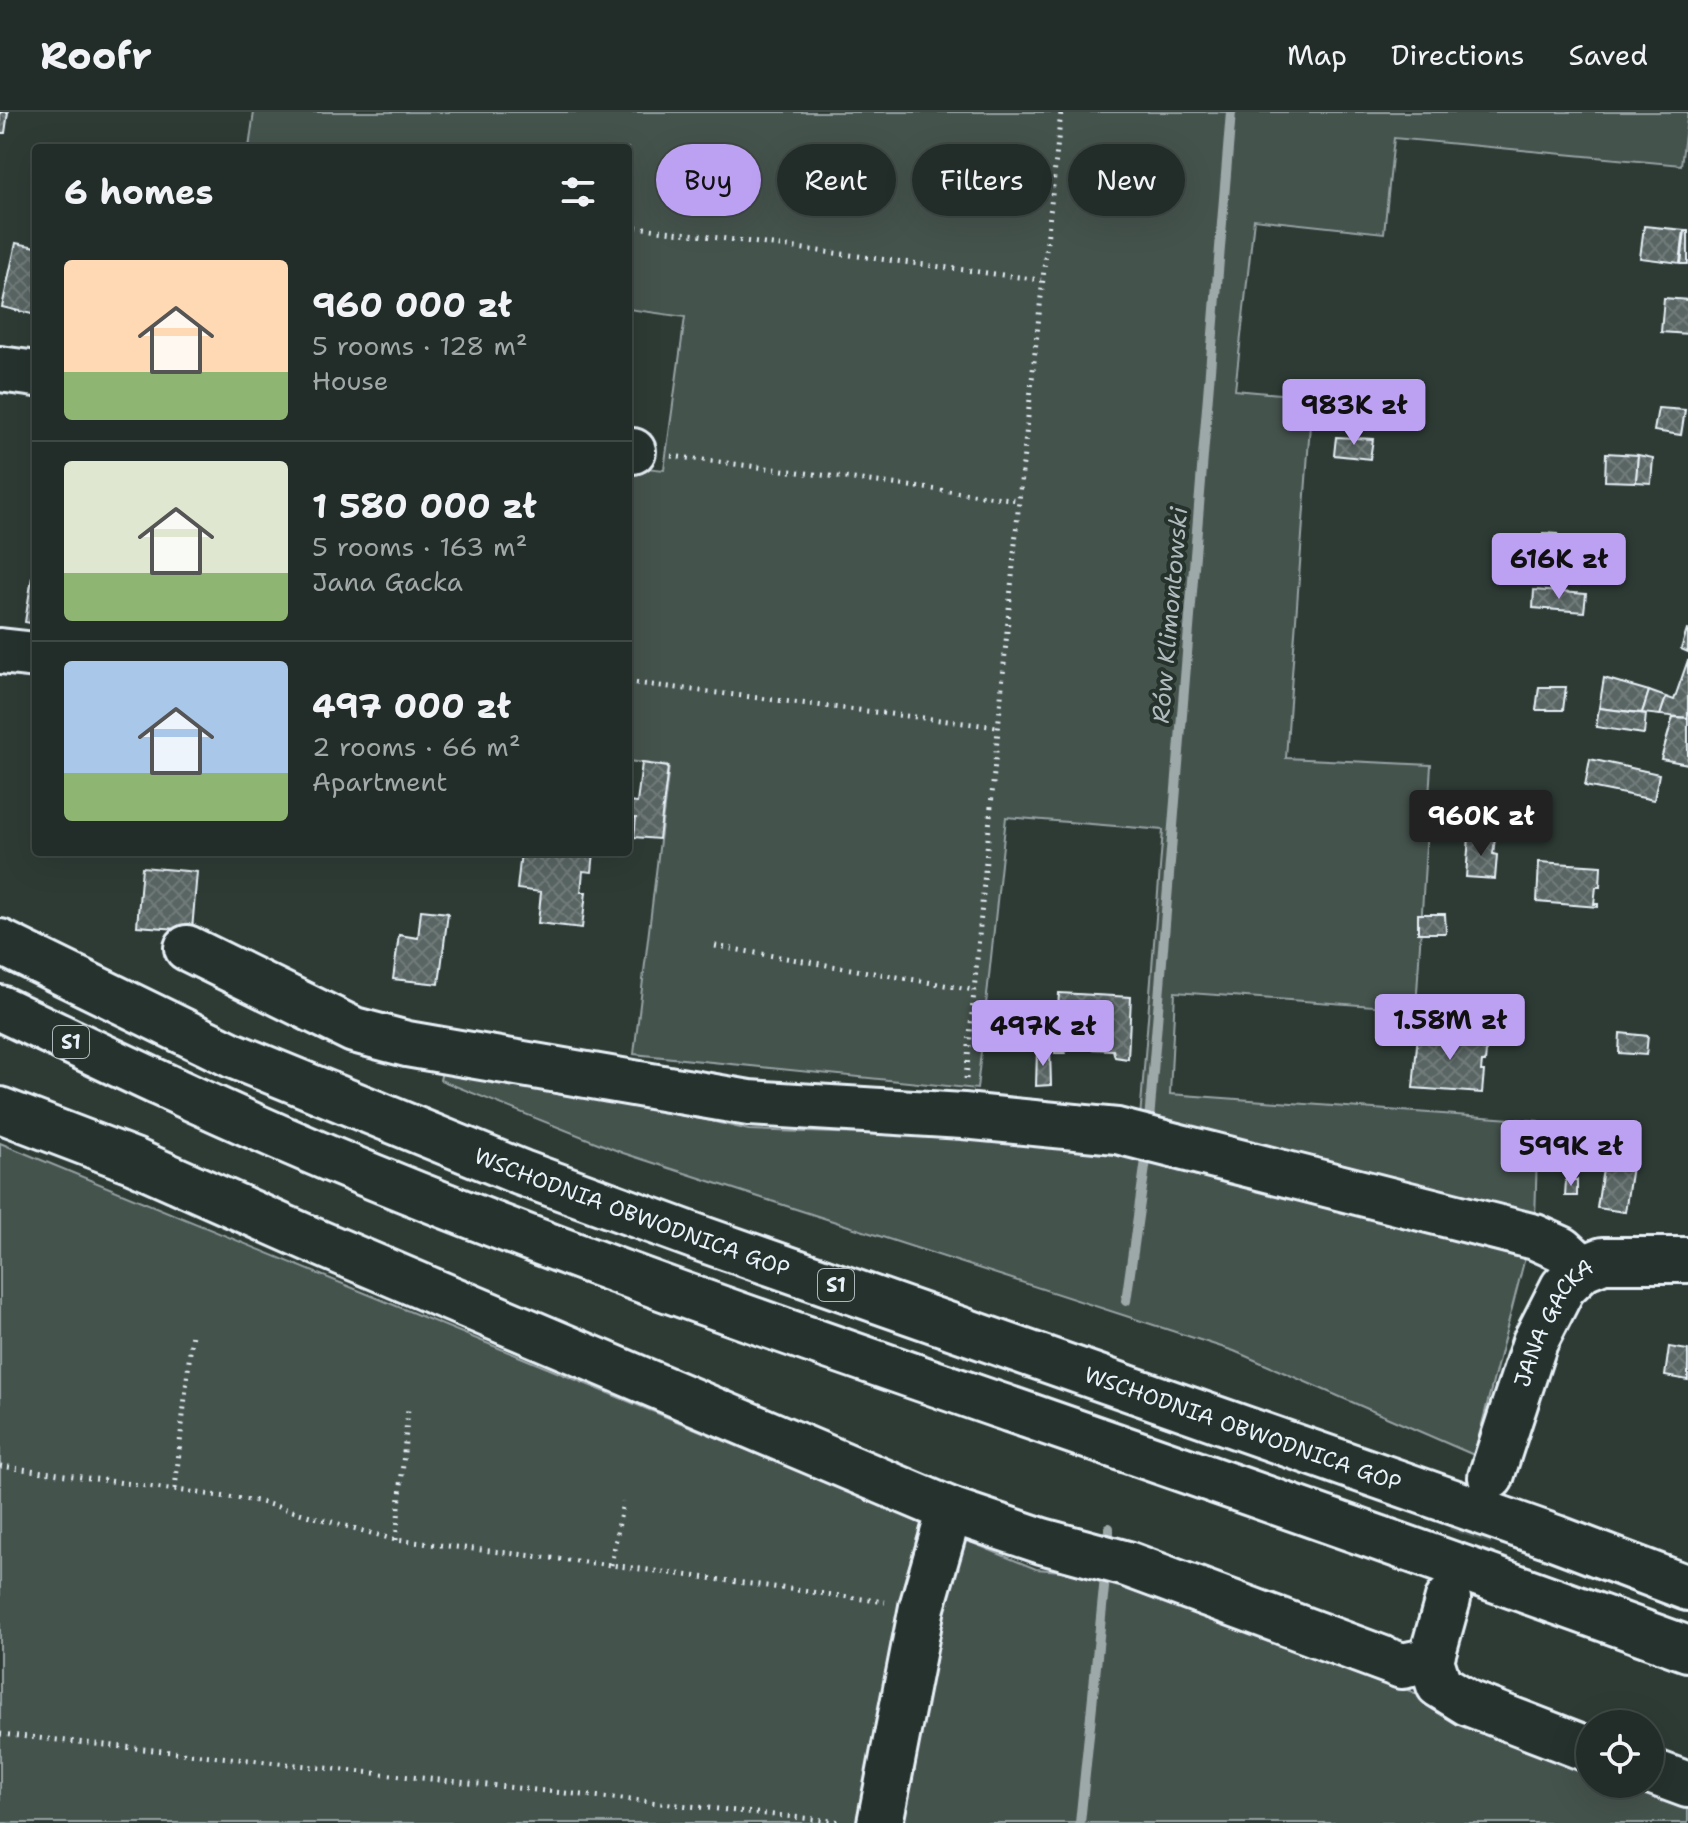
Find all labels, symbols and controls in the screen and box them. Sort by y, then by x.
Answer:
text: Roofr [40,30,152,81]
text: Map [1287,36,1347,74]
text: Directions [1391,36,1525,74]
text: Saved [1569,36,1648,74]
chip: Buy [656,144,761,216]
chip: Rent [777,144,896,216]
chip: Filters [912,144,1052,216]
chip: New [1068,144,1185,216]
text: 6 homes [64,169,213,215]
icon: filters [556,170,600,214]
text: 960 000 zł [312,282,512,328]
icon: home [128,292,224,388]
text: 5 rooms · 128 m² [312,328,528,363]
text: House [312,363,388,398]
pin: 983K zł [1280,379,1428,447]
text: 983K zł [1300,387,1408,422]
text: 1 580 000 zł [312,483,537,529]
icon: home [128,493,224,589]
water label: Rów Klimontowski [1145,504,1195,724]
text: 5 rooms · 163 m² [312,529,527,564]
pin: 616K zł [1485,533,1633,601]
text: 616K zł [1510,541,1608,576]
text: Jana Gacka [312,564,463,599]
text: 497 000 zł [312,683,511,729]
icon: home [128,693,224,789]
text: 2 rooms · 66 m² [312,729,521,764]
text: Apartment [312,764,448,799]
pin: 960K zł [1407,790,1555,858]
text: 960K zł [1427,798,1535,833]
pin: 1.58M zł [1367,994,1533,1062]
pin: 497K zł [969,1000,1117,1068]
text: 1.58M zł [1393,1002,1507,1037]
text: 497K zł [990,1008,1096,1043]
road number: S1 [53,1026,89,1058]
pin: 599K zł [1497,1120,1645,1188]
text: 599K zł [1519,1128,1623,1163]
street label: WSCHODNIA OBWODNICA GOP [470,1141,794,1283]
street label: JANA GACKA [1507,1251,1597,1391]
road number: S1 [818,1269,854,1301]
street label: WSCHODNIA OBWODNICA GOP [1081,1359,1405,1497]
map controls [1576,1710,1664,1798]
button: locate [1576,1710,1664,1798]

